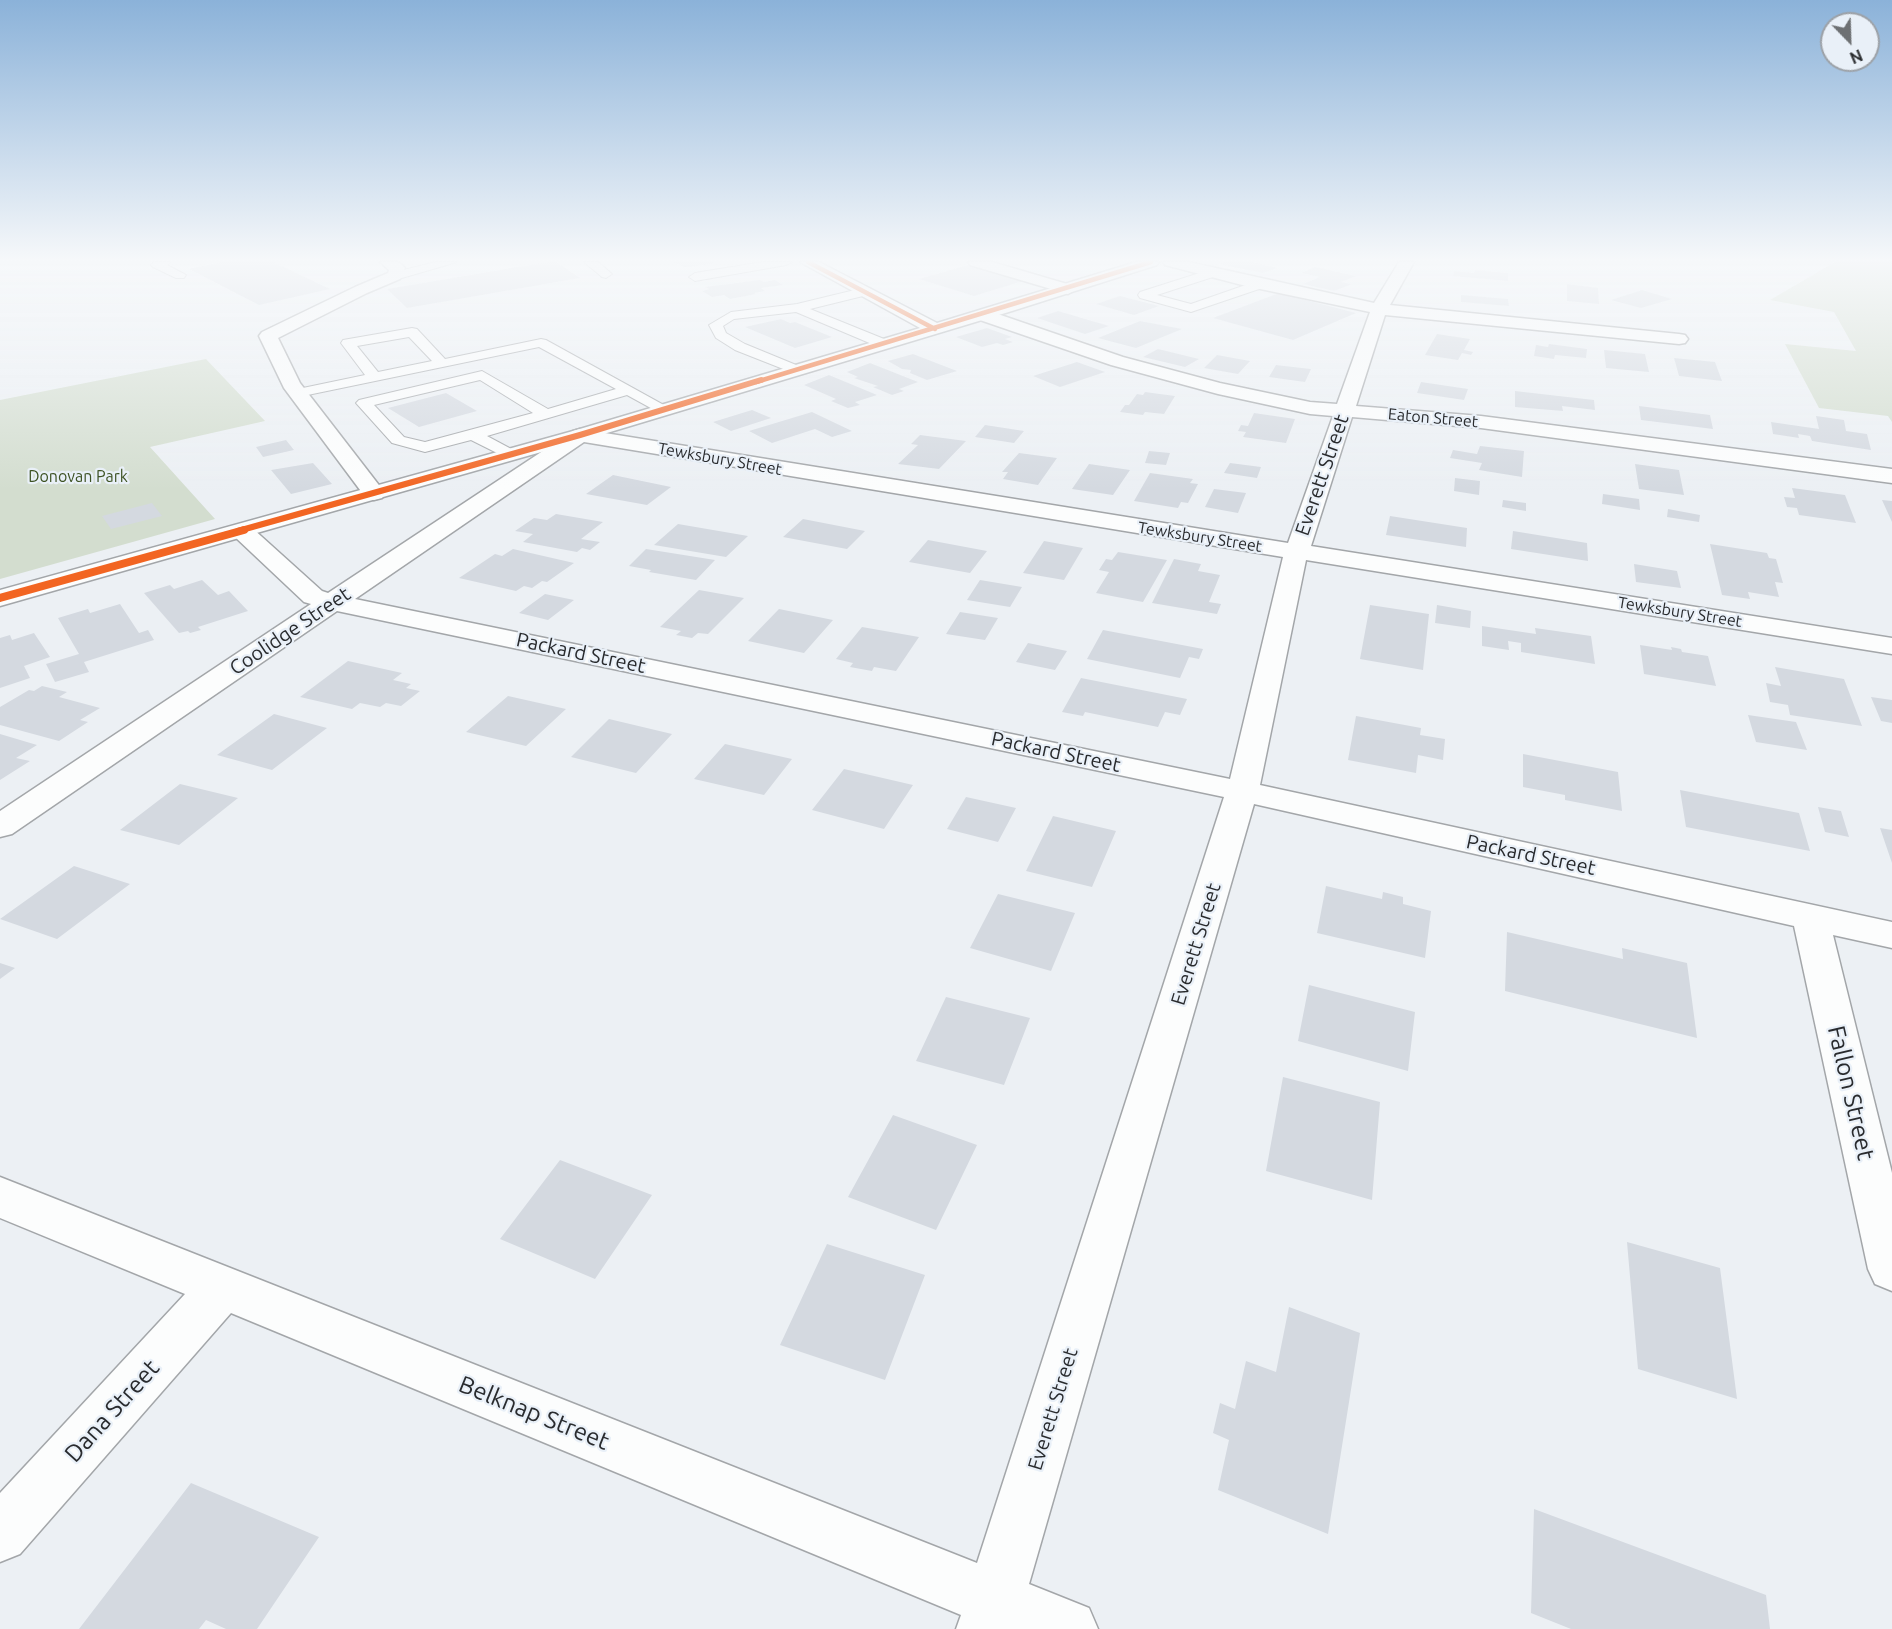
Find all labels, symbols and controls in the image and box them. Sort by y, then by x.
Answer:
north arrow [1820,12,1880,72]
text: N [1847,46,1865,67]
street label: Eaton Street [1387,405,1479,431]
street label: Everett Street [1290,411,1354,539]
street label: Tewksbury Street [657,439,783,479]
park label: Donovan Park [28,467,128,487]
street label: Tewksbury Street [1137,518,1263,556]
street label: Coolidge Street [225,582,355,680]
street label: Tewksbury Street [1617,593,1743,631]
street label: Packard Street [514,628,648,678]
street label: Packard Street [989,727,1123,777]
street label: Packard Street [1464,830,1598,880]
street label: Everett Street [1166,880,1226,1008]
street label: Fallon Street [1822,1023,1880,1163]
street label: Everett Street [1023,1345,1083,1473]
street label: Dana Street [59,1354,165,1468]
street label: Belknap Street [455,1370,613,1456]

